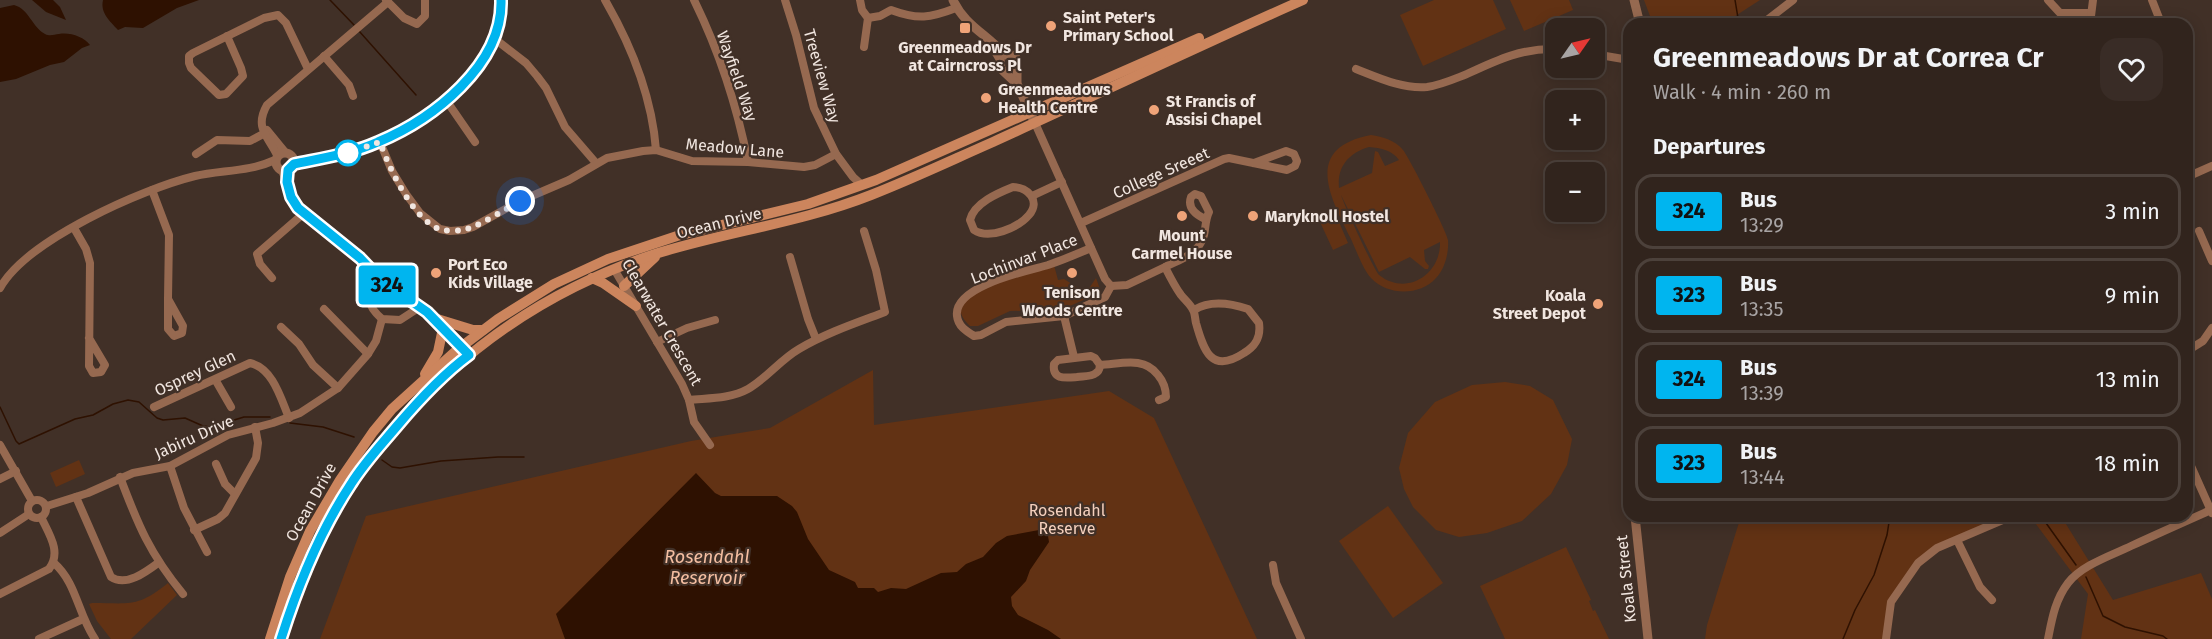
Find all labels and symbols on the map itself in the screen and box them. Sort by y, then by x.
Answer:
place label: Saint Peter's Primary School [1063,8,1174,45]
north arrow [1545,18,1605,78]
marker: Saint Peter's Primary School [1044,19,1058,33]
marker: Greenmeadows Dr at Cairncross Pl [958,21,972,35]
street label: Treeview Way [800,27,844,125]
street label: Wayfield Way [713,28,761,124]
place label: Greenmeadows Dr at Cairncross Pl [898,38,1032,75]
place label: Greenmeadows Health Centre [998,80,1111,117]
marker: Greenmeadows Health Centre [979,91,993,105]
place label: St Francis of Assisi Chapel [1165,92,1262,129]
marker: St Francis of Assisi Chapel [1147,103,1161,117]
street label: Meadow Lane [685,134,785,162]
unlabelled marker [335,140,361,166]
street label: College Sreeet [1110,143,1212,203]
your location [505,186,535,216]
street label: Ocean Drive [675,203,763,243]
place label: Maryknoll Hostel [1265,207,1389,226]
marker: Mount Carmel House [1175,209,1189,223]
marker: Maryknoll Hostel [1246,209,1260,223]
place label: Mount Carmel House [1132,226,1233,263]
street label: Lochinvar Place [968,230,1080,288]
place label: Port Eco Kids Village [448,255,533,292]
street label: Clearwater Crescent [618,255,706,389]
line badge: 324 [352,266,422,304]
marker: Port Eco Kids Village [429,266,443,280]
marker: Tenison Woods Centre [1065,266,1079,280]
place label: Tenison Woods Centre [1021,283,1123,320]
place label: Koala Street Depot [1493,286,1587,323]
marker: Koala Street Depot [1591,297,1605,311]
street label: Osprey Glen [151,346,239,400]
street label: Jabiru Drive [151,411,237,463]
street label: Ocean Drive [282,459,340,545]
park label: Rosendahl Reserve [1029,501,1106,538]
street label: Koala Street [1612,534,1640,624]
water label: Rosendahl Reservoir [664,546,750,589]

